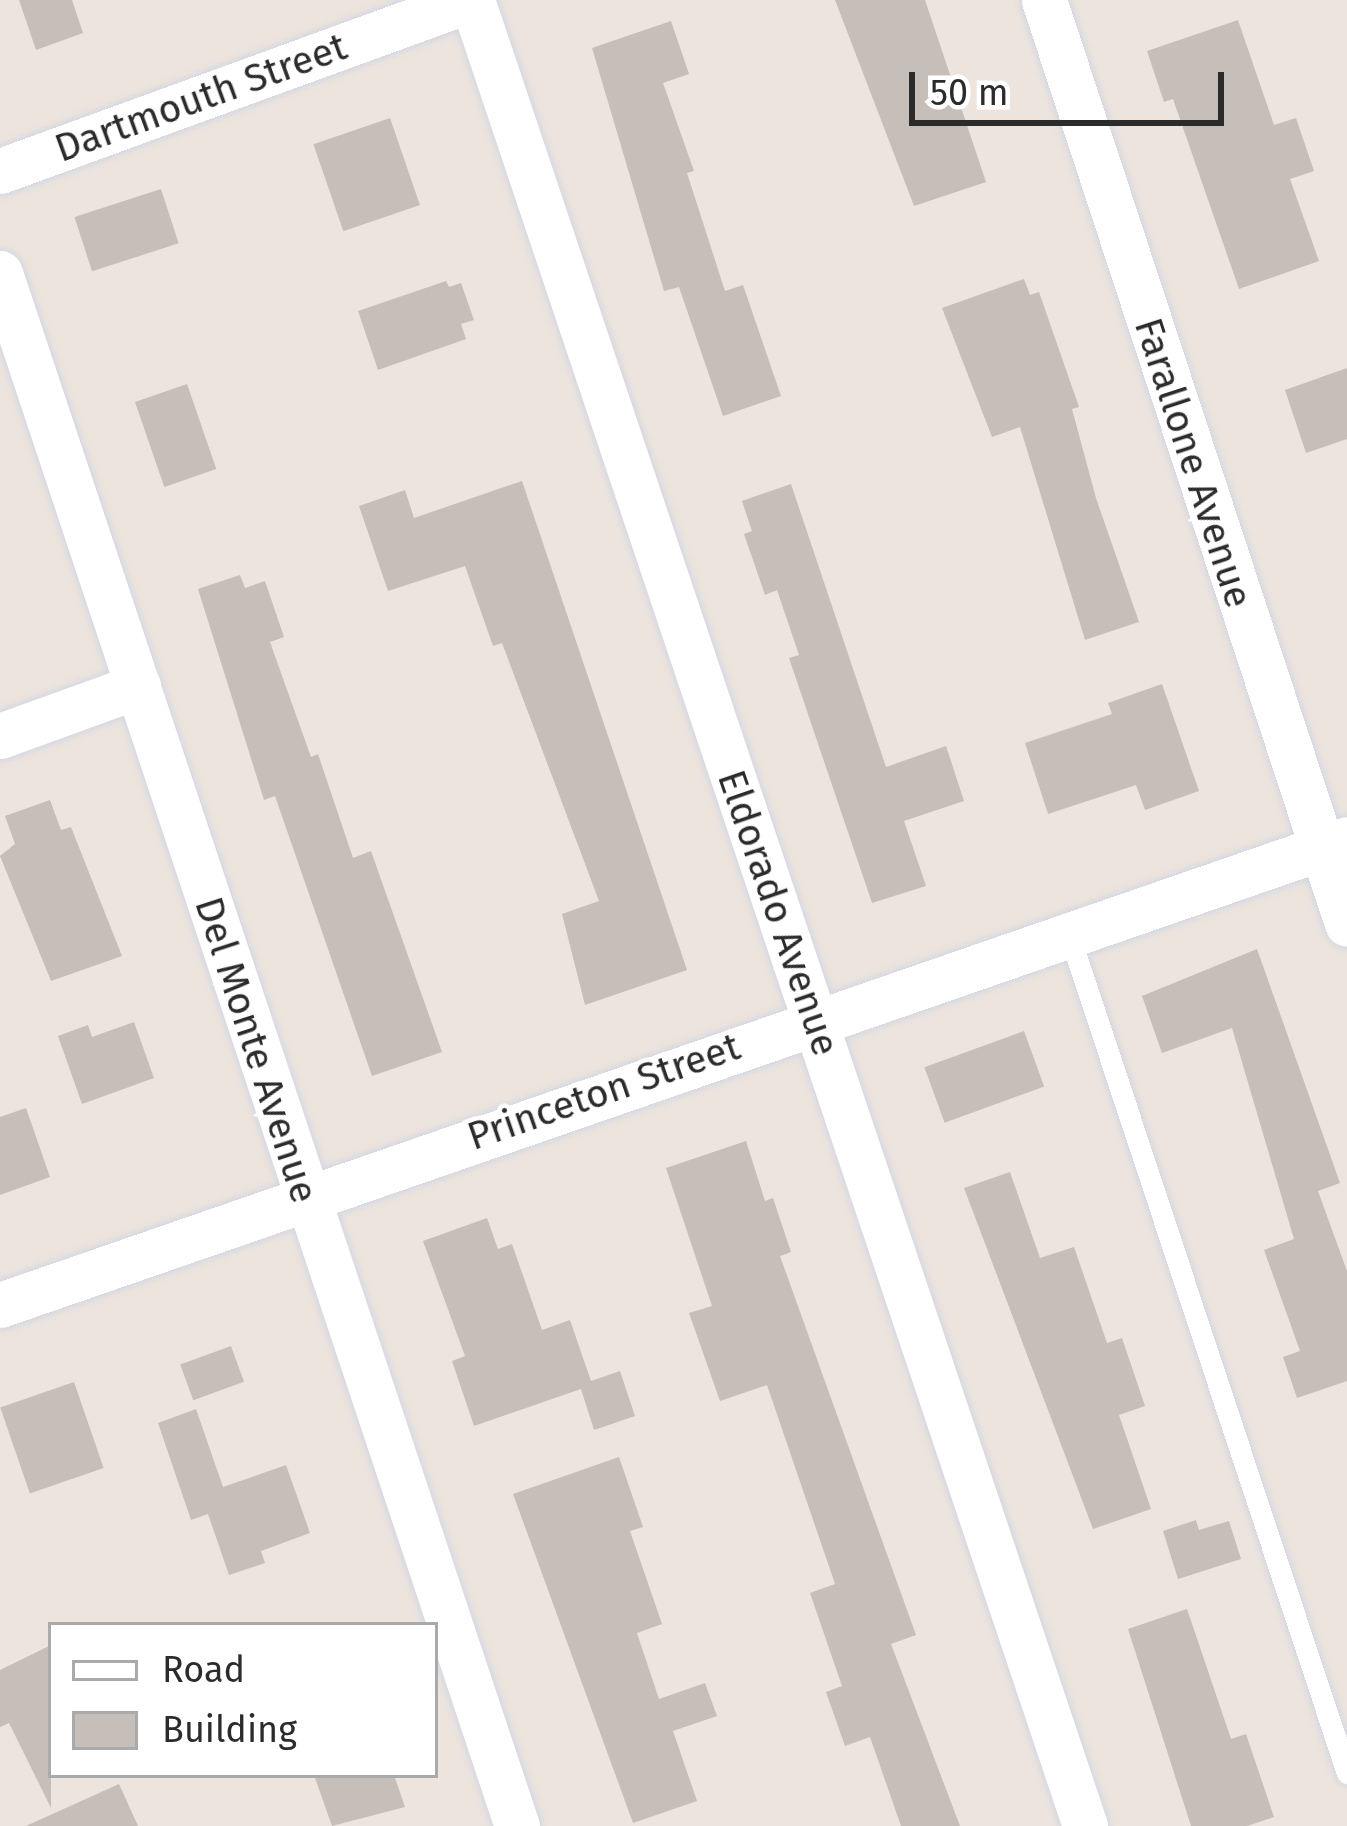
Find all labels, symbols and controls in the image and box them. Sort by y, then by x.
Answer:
street label: Dartmouth Street [49,24,353,172]
scale bar [915,48,1230,122]
text: 50 m [930,71,1009,115]
street label: Farallone Avenue [1124,312,1262,614]
street label: Eldorado Avenue [707,764,849,1062]
street label: Del Monte Avenue [185,891,327,1209]
street label: Princeton Street [462,1023,746,1161]
legend [48,1622,438,1778]
text: Road [162,1648,245,1692]
text: Building [162,1708,297,1752]

